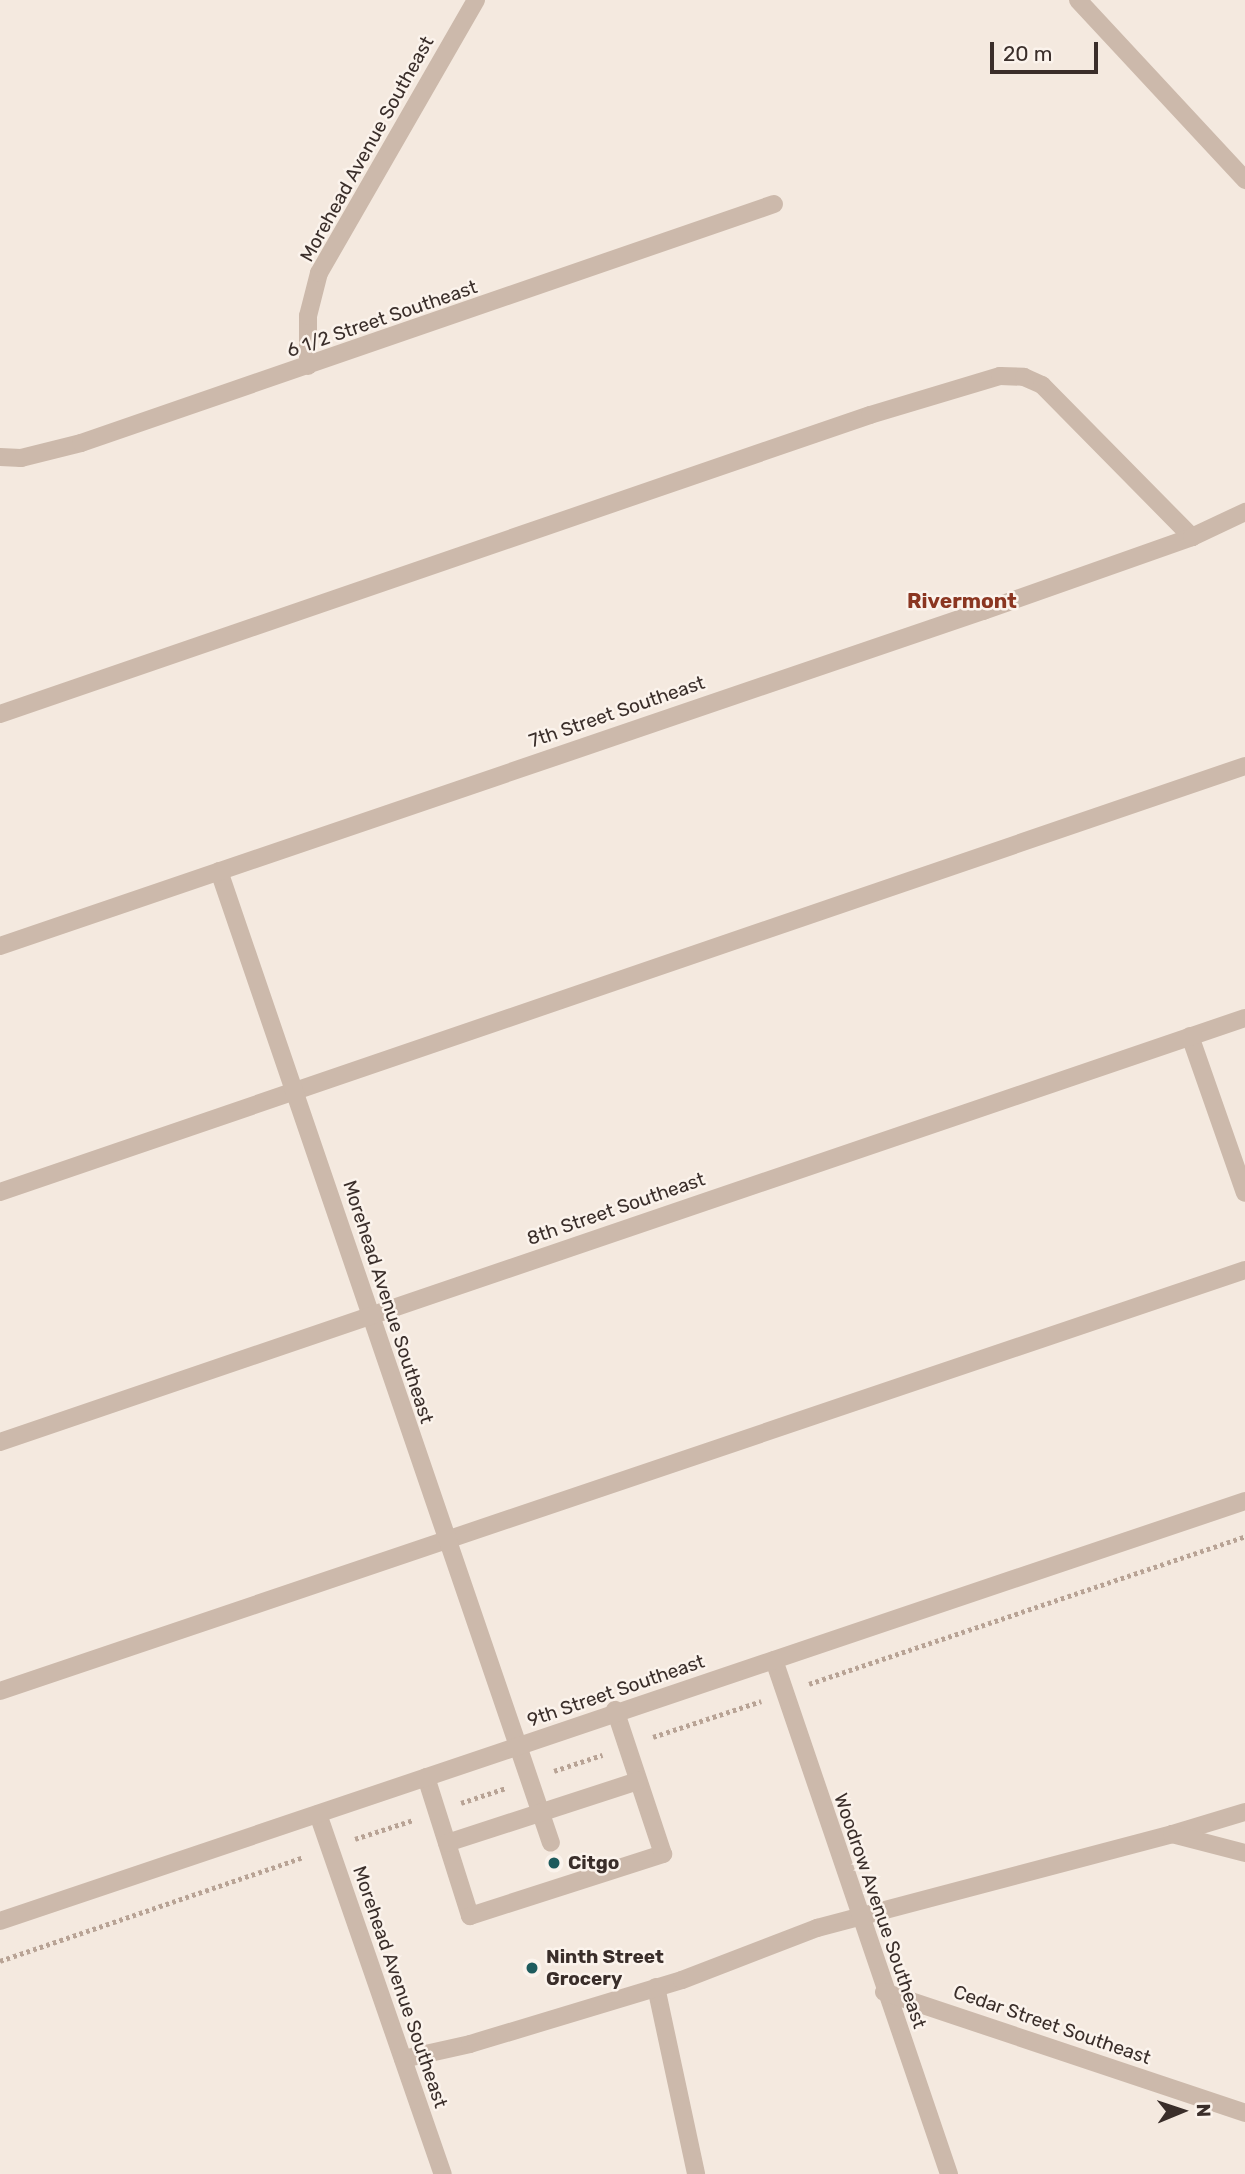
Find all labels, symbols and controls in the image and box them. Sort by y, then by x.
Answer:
scale bar [993,28,1102,72]
street label: Morehead Avenue Southeast [295,32,439,266]
text: 20 m [1003,41,1052,66]
street label: 6 1/2 Street Southeast [284,276,480,362]
district label: Rivermont [907,588,1017,614]
street label: 7th Street Southeast [526,671,708,753]
street label: 8th Street Southeast [524,1168,708,1250]
street label: Morehead Avenue Southeast [338,1177,438,1427]
street label: 9th Street Southeast [524,1650,708,1732]
street label: Woodrow Avenue Southeast [829,1790,931,2032]
place label: Citgo [568,1852,619,1874]
marker: Citgo [546,1855,562,1871]
street label: Morehead Avenue Southeast [348,1863,452,2111]
place label: Ninth Street Grocery [546,1946,664,1990]
marker: Ninth Street Grocery [524,1960,540,1976]
street label: Cedar Street Southeast [950,1980,1154,2070]
north arrow [1147,2076,1217,2146]
text: N [1192,2103,1215,2117]

